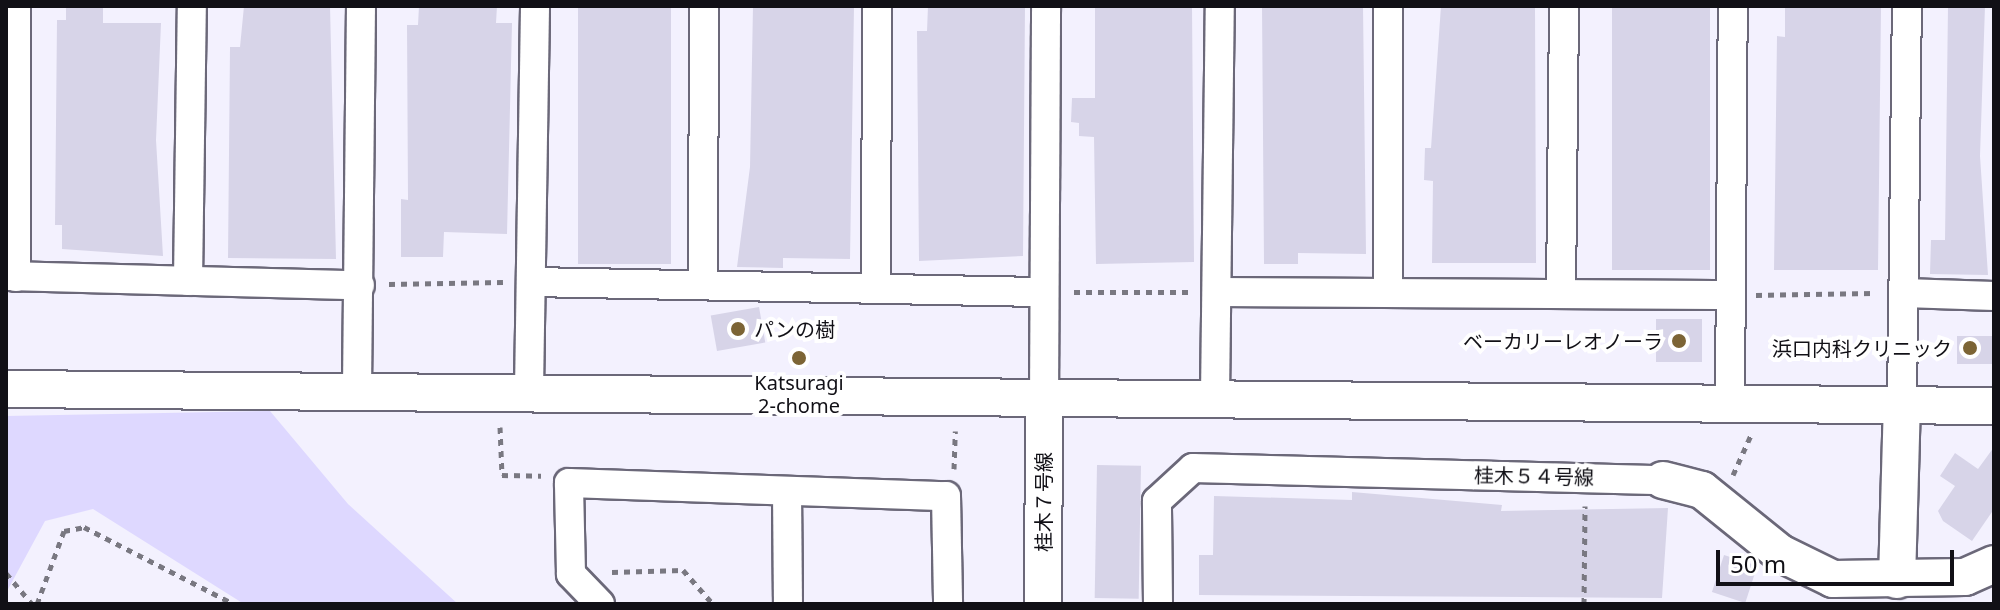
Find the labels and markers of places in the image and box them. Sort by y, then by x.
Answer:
place label: パンの樹 [754,317,834,341]
marker: パンの樹 [729,320,747,338]
place label: ベーカリーレオノーラ [1463,329,1663,353]
marker: ベーカリーレオノーラ [1670,332,1688,350]
place label: 浜口内科クリニック [1772,336,1952,360]
marker: 浜口内科クリニック [1959,337,1981,359]
marker: Katsuragi 2-chome [790,349,808,367]
place label: Katsuragi 2-chome [754,370,844,417]

